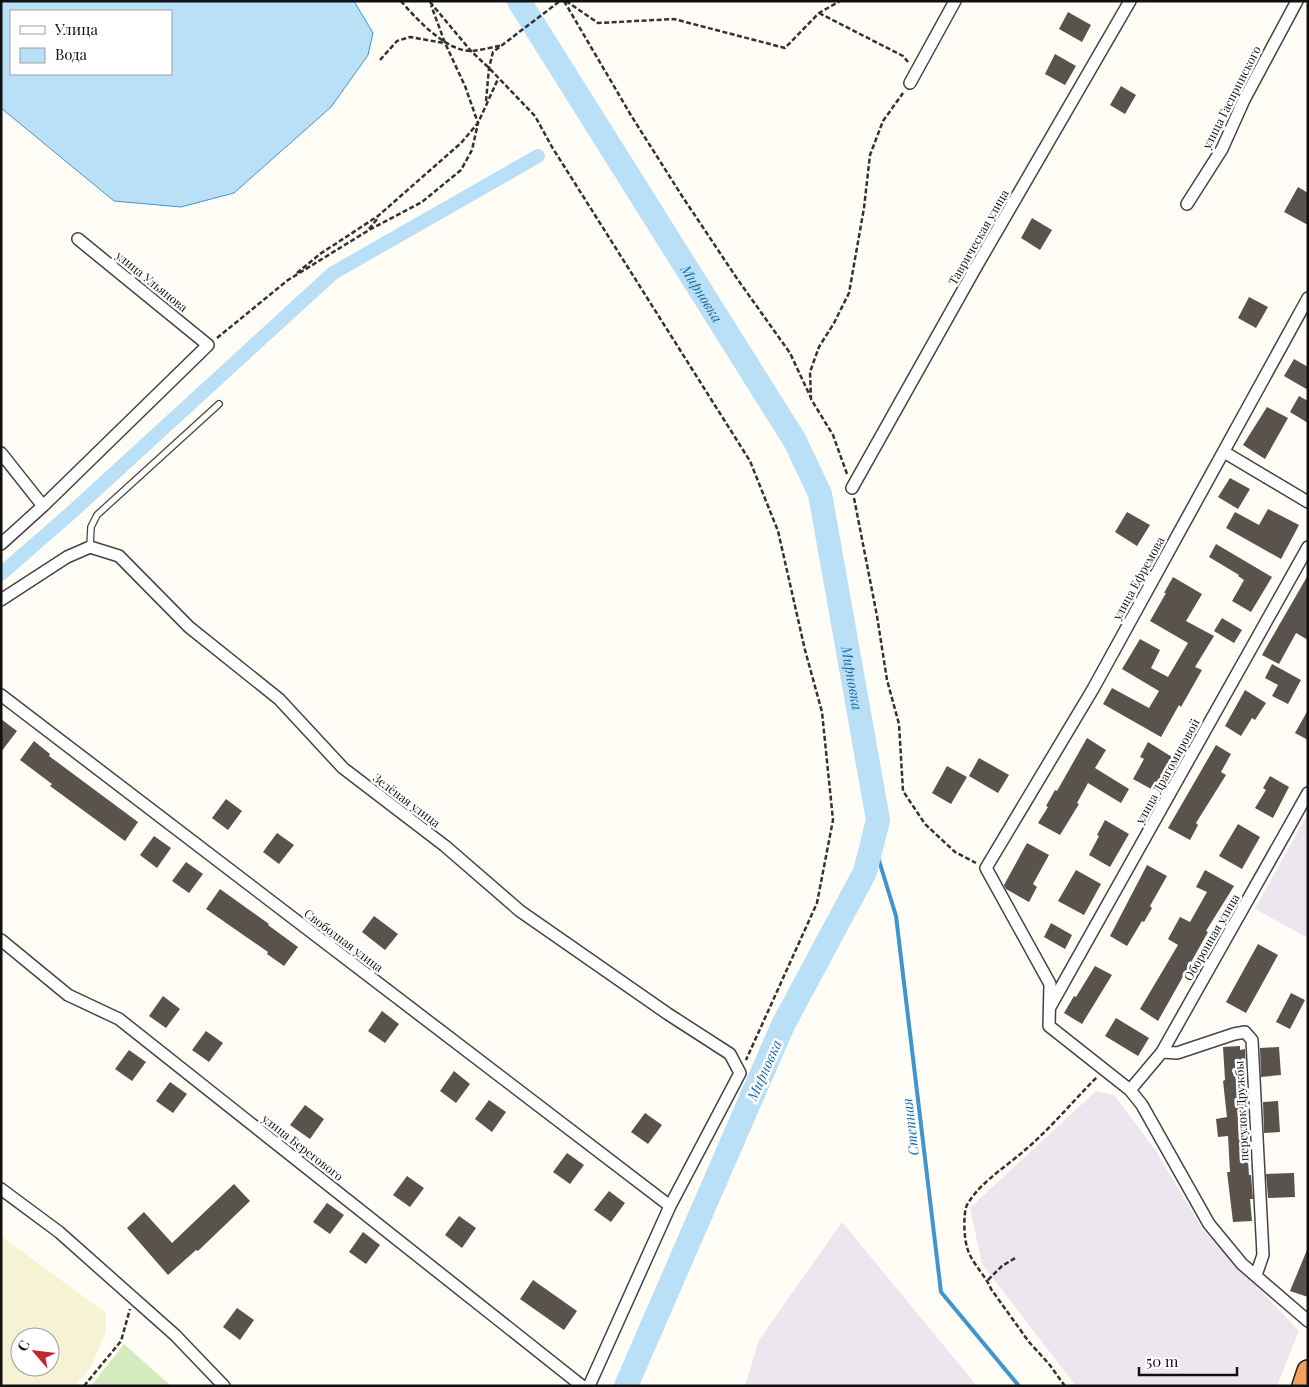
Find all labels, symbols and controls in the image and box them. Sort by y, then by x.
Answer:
legend [10,10,172,75]
text: Улица [54,19,98,39]
street label: улица Гаспринского [1198,42,1264,152]
text: Вода [55,44,88,64]
street label: Таврическая улица [944,186,1012,288]
street label: улица Ульянова [112,246,191,315]
water label: Мирновка [677,260,728,326]
street label: улица Ефремова [1108,533,1168,623]
water label: Мирновка [838,644,868,712]
street label: улица Драгомировой [1131,715,1203,827]
street label: Зелёная улица [370,769,444,831]
street label: Оборонная улица [1180,890,1242,984]
street label: Свободная улица [301,905,387,975]
water label: Мирновка [742,1037,786,1104]
street label: переулок Дружбы [1230,1060,1252,1162]
water label: Степная [897,1097,923,1157]
street label: улица Берегового [258,1110,347,1184]
north arrow [10,1327,60,1377]
text: С [12,1337,34,1354]
scale bar [1139,1344,1236,1376]
text: 50 m [1146,1351,1179,1371]

